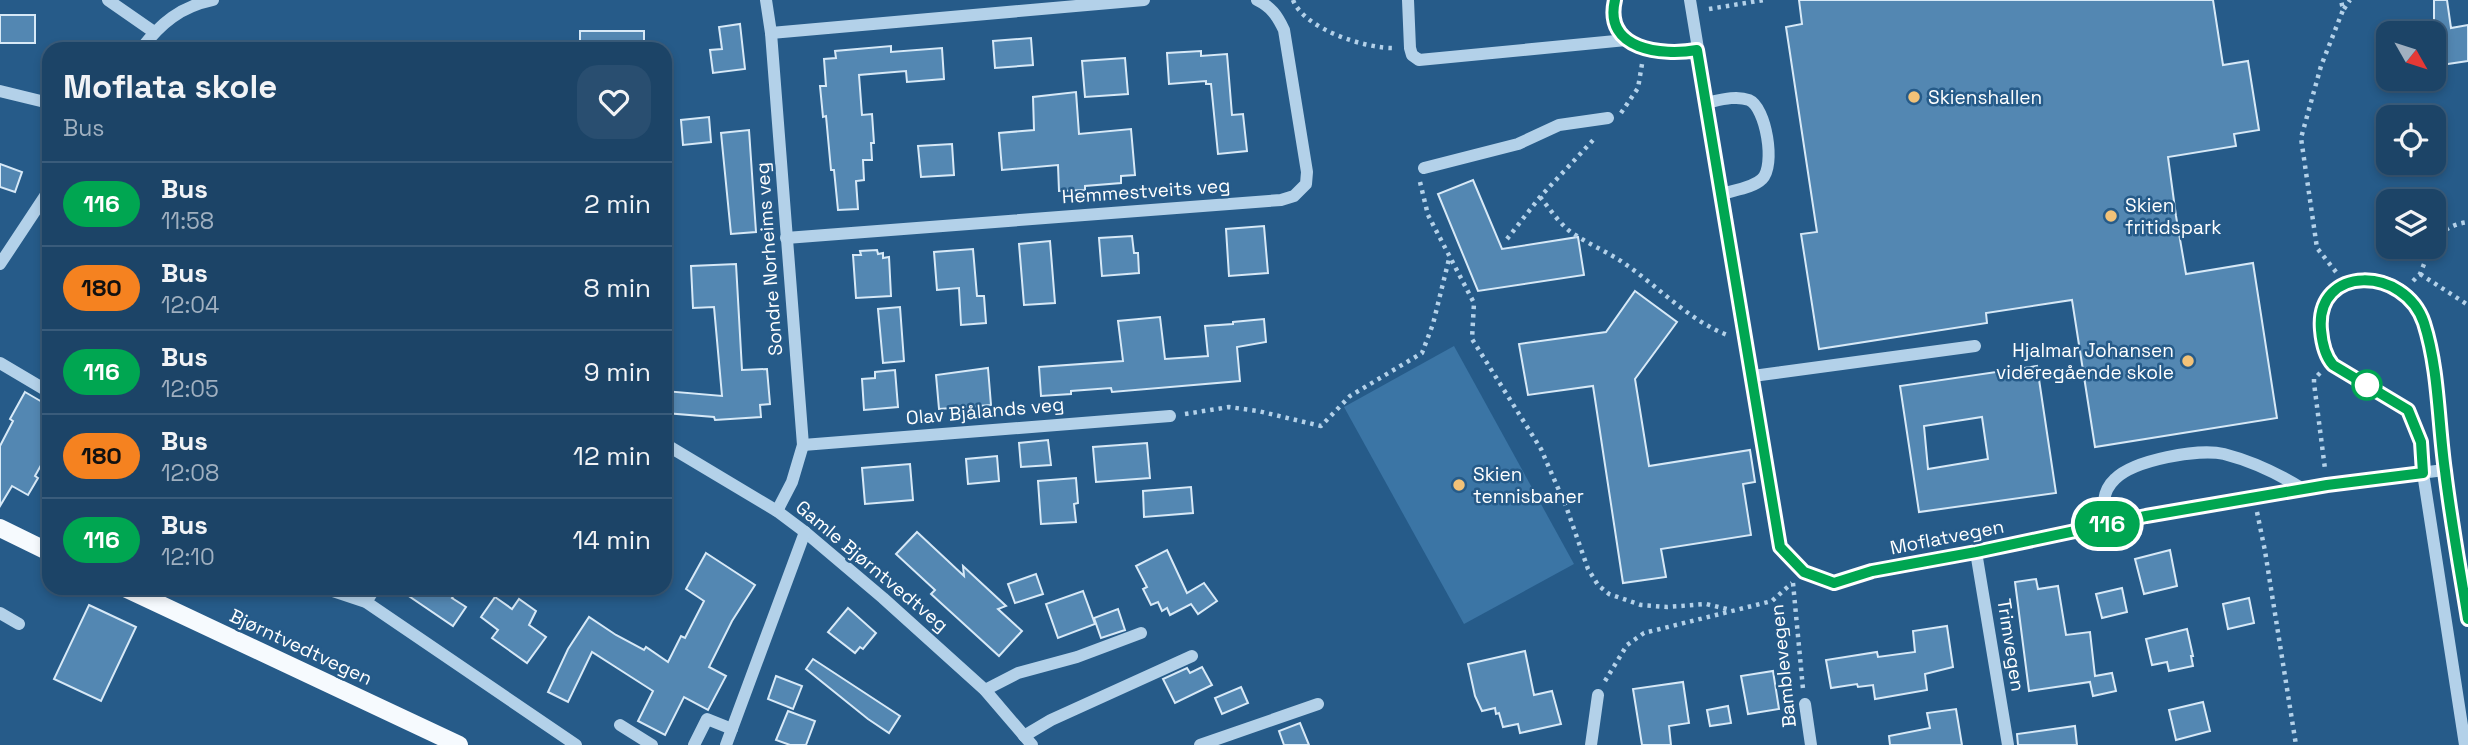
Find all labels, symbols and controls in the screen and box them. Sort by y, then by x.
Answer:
north arrow [2376,21,2446,91]
map controls [2376,21,2446,259]
button: heart [577,65,651,139]
text: Moflata skole [63,66,277,108]
place label: Skienshallen [1928,85,2042,110]
marker: Skienshallen [1906,89,1922,105]
button: locate [2376,105,2446,175]
text: Bus [63,113,104,143]
street label: Sondre Norheims veg [750,161,788,357]
text: Bus [161,172,208,206]
street label: Hemmestveits veg [1061,173,1231,209]
text: 2 min [584,187,651,221]
text: 116 [83,188,120,219]
button: layers [2376,189,2446,259]
place label: Skien fritidspark [2125,193,2221,240]
text: 11:58 [161,206,214,236]
marker: Skien fritidspark [2103,208,2119,224]
text: Bus [161,256,208,290]
text: 8 min [583,271,651,305]
text: 180 [81,272,122,303]
text: 12:04 [161,290,219,320]
place label: Hjalmar Johansen videregående skole [1996,338,2174,385]
text: Bus [161,340,208,374]
marker: Hjalmar Johansen videregående skole [2180,353,2196,369]
text: 9 min [584,355,651,389]
text: 116 [83,356,120,387]
unlabelled marker [2352,370,2382,400]
text: 12:05 [161,374,219,404]
street label: Olav Bjålands veg [905,392,1065,430]
text: Bus [161,424,208,458]
text: 12 min [573,439,651,473]
text: 180 [81,440,122,471]
text: 12:08 [161,458,219,488]
place label: Skien tennisbaner [1473,462,1584,509]
marker: Skien tennisbaner [1451,477,1467,493]
street label: Gamle Bjørntvedtveg [790,495,954,637]
line badge: 116 [2067,501,2147,547]
text: Bus [161,508,208,542]
text: 116 [2089,508,2125,539]
street label: Moflatvegen [1888,514,2006,560]
text: 14 min [573,523,651,557]
text: 116 [83,524,120,555]
text: 12:10 [161,542,215,572]
street label: Trimvegen [1991,597,2031,693]
street label: Bjørntvedtvegen [226,603,376,691]
street label: Bamblevegen [1764,603,1802,729]

